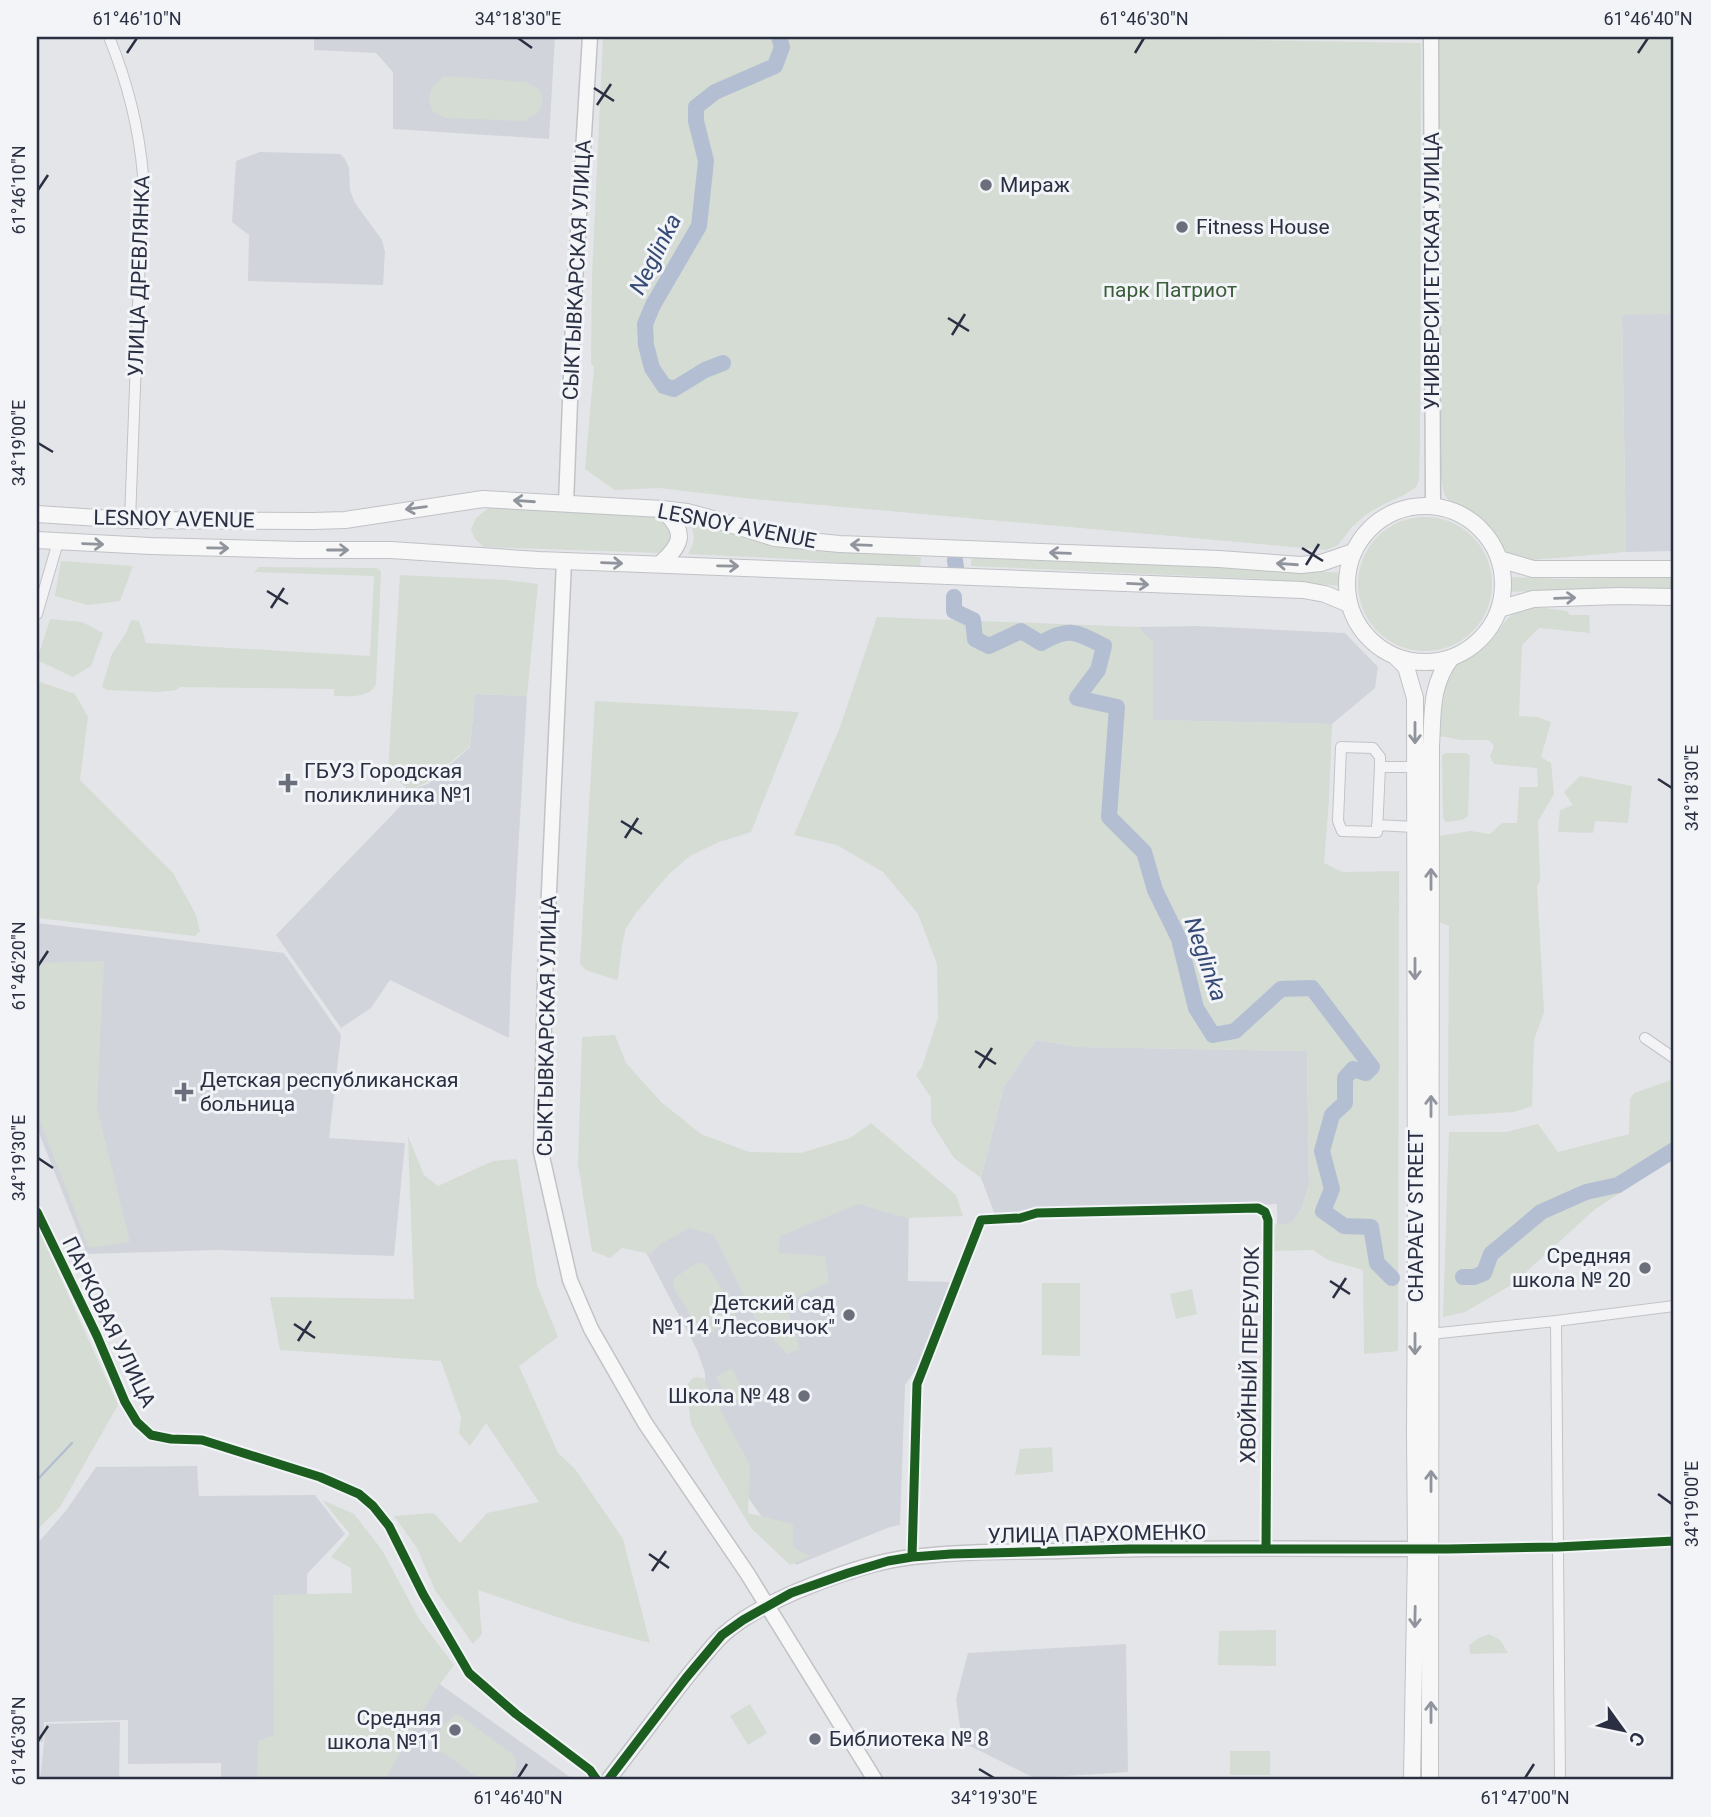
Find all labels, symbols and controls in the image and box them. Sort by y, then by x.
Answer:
text: 61°46'10"N [92,8,182,29]
text: 34°18'30"E [475,8,561,29]
text: 61°46'30"N [1099,8,1189,29]
text: 61°46'40"N [1603,8,1693,29]
street label: УНИВЕРСИТЕТСКАЯ УЛИЦА [1420,132,1444,410]
street label: СЫКТЫВКАРСКАЯ УЛИЦА [558,139,596,401]
text: 61°46'10"N [8,145,29,235]
place label: Мираж [1000,173,1070,197]
street label: УЛИЦА ДРЕВЛЯНКА [123,175,155,377]
marker: Мираж [978,177,994,193]
water label: Neglinka [624,209,687,299]
place label: Fitness House [1196,215,1330,239]
marker: Fitness House [1174,219,1190,235]
park label: парк Патриот [1103,278,1237,302]
text: 34°19'00"E [8,400,29,486]
one-way arrow [514,494,536,507]
street label: LESNOY AVENUE [656,499,818,553]
one-way arrow [405,502,428,515]
street label: LESNOY AVENUE [93,506,255,532]
one-way arrow [81,538,104,551]
one-way arrow [850,538,873,552]
one-way arrow [206,541,229,555]
one-way arrow [326,543,349,557]
one-way arrow [1049,546,1072,559]
one-way arrow [600,556,623,569]
one-way arrow [1276,557,1299,570]
one-way arrow [717,560,740,573]
one-way arrow [1127,578,1150,591]
one-way arrow [1554,591,1577,605]
one-way arrow [1408,721,1422,744]
text: 34°18'30"E [1681,745,1702,831]
place label: ГБУЗ Городская поликлиника №1 [304,759,473,807]
marker: ГБУЗ Городская поликлиника №1 [278,773,298,793]
one-way arrow [1424,868,1438,891]
street label: СЫКТЫВКАРСКАЯ УЛИЦА [533,895,561,1157]
water label: Neglinka [1179,914,1232,1005]
text: 61°46'20"N [8,921,29,1011]
one-way arrow [1408,957,1422,980]
place label: Детская республиканская больница [200,1068,459,1116]
marker: Детская республиканская больница [174,1082,194,1102]
one-way arrow [1424,1095,1438,1118]
text: 34°19'30"E [8,1115,29,1201]
street label: CHAPAEV STREET [1404,1129,1428,1303]
street label: ПАРКОВАЯ УЛИЦА [57,1233,161,1411]
place label: Средняя школа № 20 [1512,1244,1631,1292]
street label: ХВОЙНЫЙ ПЕРЕУЛОК [1236,1246,1264,1463]
marker: Средняя школа № 20 [1637,1260,1653,1276]
place label: Детский сад №114 "Лесовичок" [651,1291,835,1339]
marker: Детский сад №114 "Лесовичок" [841,1307,857,1323]
one-way arrow [1409,1332,1422,1355]
place label: Школа № 48 [668,1384,790,1408]
marker: Школа № 48 [796,1388,812,1404]
text: 34°19'00"E [1681,1461,1702,1547]
one-way arrow [1424,1470,1438,1493]
street label: УЛИЦА ПАРХОМЕНКО [987,1520,1207,1548]
one-way arrow [1408,1606,1422,1629]
north arrow [1588,1694,1658,1764]
text: 61°46'30"N [8,1696,29,1786]
one-way arrow [1424,1701,1438,1724]
place label: Средняя школа №11 [327,1706,441,1754]
marker: Средняя школа №11 [447,1722,463,1738]
place label: Библиотека № 8 [829,1727,989,1751]
text: С [1624,1728,1650,1750]
marker: Библиотека № 8 [807,1731,823,1747]
text: 61°46'40"N [473,1787,563,1808]
text: 34°19'30"E [951,1787,1037,1808]
text: 61°47'00"N [1480,1787,1570,1808]

